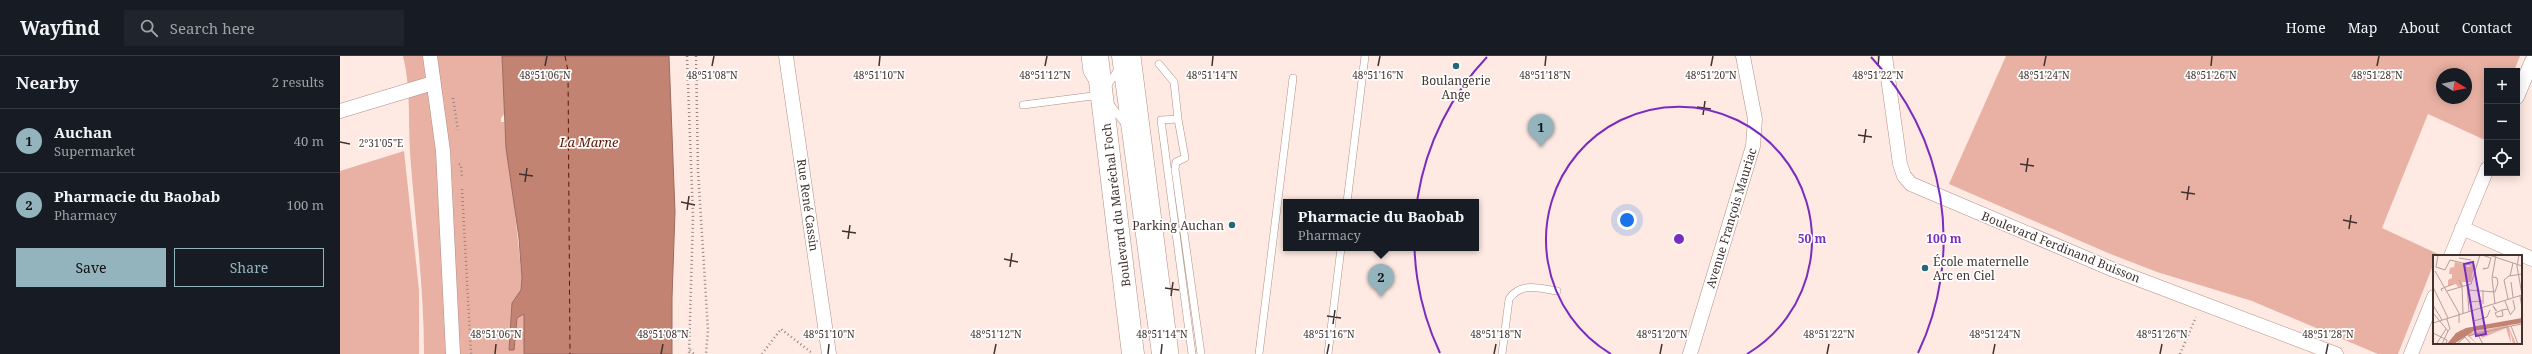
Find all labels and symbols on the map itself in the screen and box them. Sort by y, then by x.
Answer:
marker: Boulangerie Ange [1451,61,1461,71]
text: 48°51'06"N [519,68,571,82]
text: 48°51'08"N [686,68,738,82]
text: 48°51'10"N [853,68,905,82]
text: 48°51'12"N [1019,68,1071,82]
text: 48°51'14"N [1186,68,1238,82]
text: 48°51'16"N [1352,68,1404,82]
text: 48°51'18"N [1519,68,1571,82]
text: 48°51'20"N [1685,68,1737,82]
text: 48°51'22"N [1852,68,1904,82]
text: 48°51'24"N [2018,68,2070,82]
text: 48°51'26"N [2185,68,2237,82]
text: 48°51'28"N [2351,68,2403,82]
north arrow [2436,68,2472,104]
place label: Boulangerie Ange [1421,72,1491,103]
pin: 1 [1528,114,1554,147]
street label: Boulevard du Maréchal Foch [1097,122,1134,288]
water label: La Marne [558,133,619,151]
text: 2°31'05"E [359,136,403,150]
street label: Avenue François Mauriac [1702,146,1760,290]
street label: Rue René Cassin [793,158,823,253]
street label: Boulevard Ferdinand Buisson [1979,207,2143,287]
your location [1617,210,1637,230]
place label: Parking Auchan [1132,217,1224,234]
marker: Parking Auchan [1227,220,1237,230]
text: 50 m [1798,230,1826,247]
text: 100 m [1926,230,1962,247]
centre of rings [1672,232,1686,246]
place label: École maternelle Arc en Ciel [1933,253,2029,284]
inset map [2433,255,2522,344]
marker: École maternelle Arc en Ciel [1920,263,1930,273]
pin: 2 [1368,264,1394,297]
text: 48°51'06"N [470,327,522,341]
text: 48°51'08"N [637,327,689,341]
text: 48°51'10"N [803,327,855,341]
text: 48°51'12"N [970,327,1022,341]
text: 48°51'14"N [1136,327,1188,341]
text: 48°51'16"N [1303,327,1355,341]
text: 48°51'18"N [1470,327,1522,341]
text: 48°51'20"N [1636,327,1688,341]
text: 48°51'22"N [1803,327,1855,341]
text: 48°51'24"N [1969,327,2021,341]
text: 48°51'26"N [2136,327,2188,341]
text: 48°51'28"N [2302,327,2354,341]

